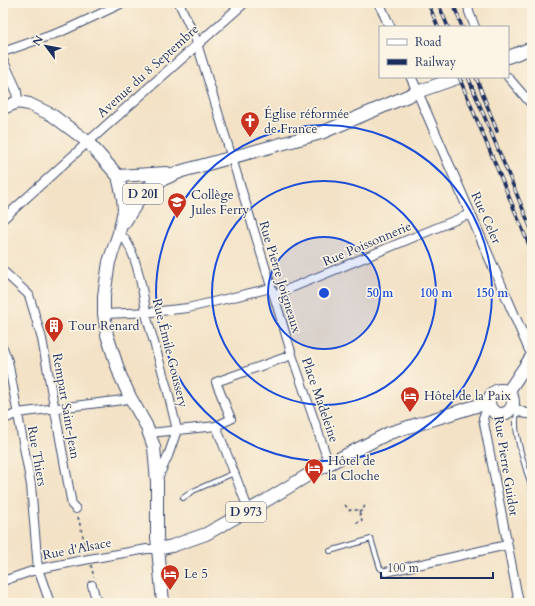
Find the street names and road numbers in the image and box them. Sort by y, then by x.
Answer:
street label: Avenue du 8 Septembre [93,20,203,122]
road number: D 20I [123,184,163,204]
street label: Rue Celer [467,189,506,247]
street label: Rue Poissonnerie [320,217,414,271]
street label: Rue Pierre Joigneaux [254,219,306,336]
street label: Rue Émile Goussery [148,297,192,409]
street label: Rempart Saint-Jean [48,352,84,461]
street label: Place Madeleine [297,355,343,445]
street label: Rue Pierre Guidot [489,415,523,517]
street label: Rue Thiers [23,424,51,488]
road number: D 973 [226,502,266,522]
street label: Rue d'Alsace [41,533,113,564]

